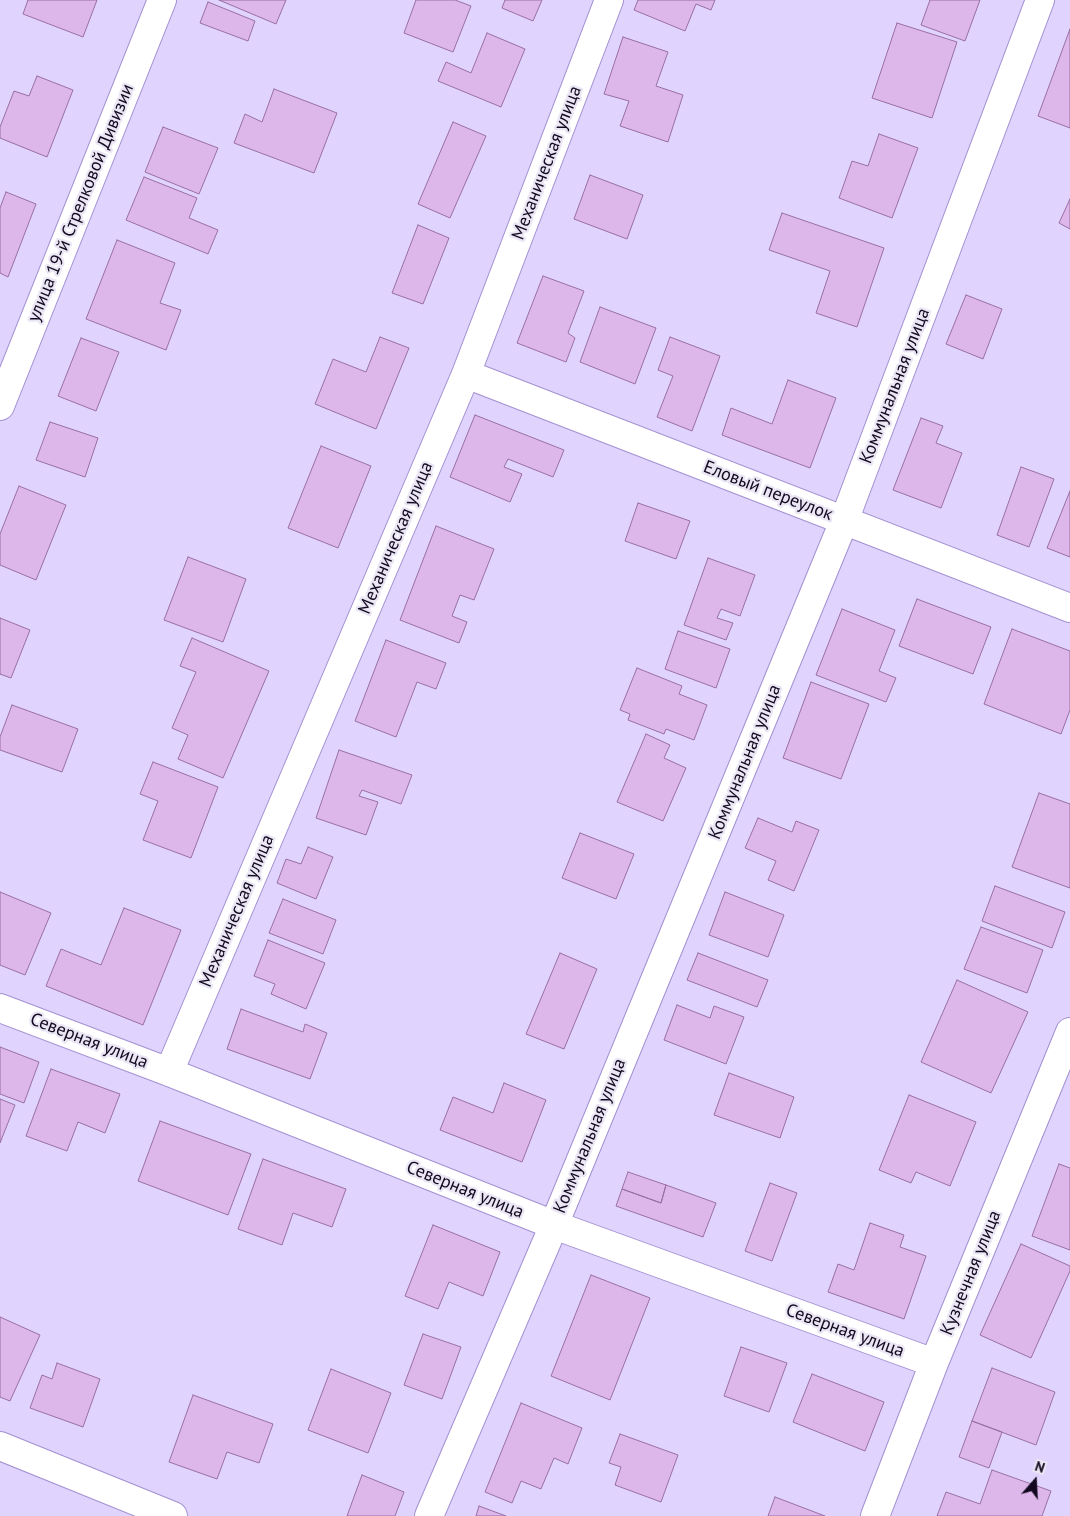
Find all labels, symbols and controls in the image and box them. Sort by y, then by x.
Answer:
street label: улица 19-й Стрелковой Дивизии [23,81,139,325]
street label: Механическая улица [508,83,586,243]
street label: Коммунальная улица [855,305,935,467]
street label: Еловый переулок [700,456,836,526]
street label: Механическая улица [354,459,438,617]
street label: Коммунальная улица [704,681,786,843]
street label: Механическая улица [195,832,279,990]
street label: Северная улица [27,1009,151,1073]
street label: Коммунальная улица [549,1055,631,1217]
street label: Северная улица [403,1157,527,1223]
street label: Кузнечная улица [936,1207,1006,1339]
street label: Северная улица [783,1300,907,1362]
north arrow [1010,1456,1060,1506]
text: N [1033,1457,1047,1477]

